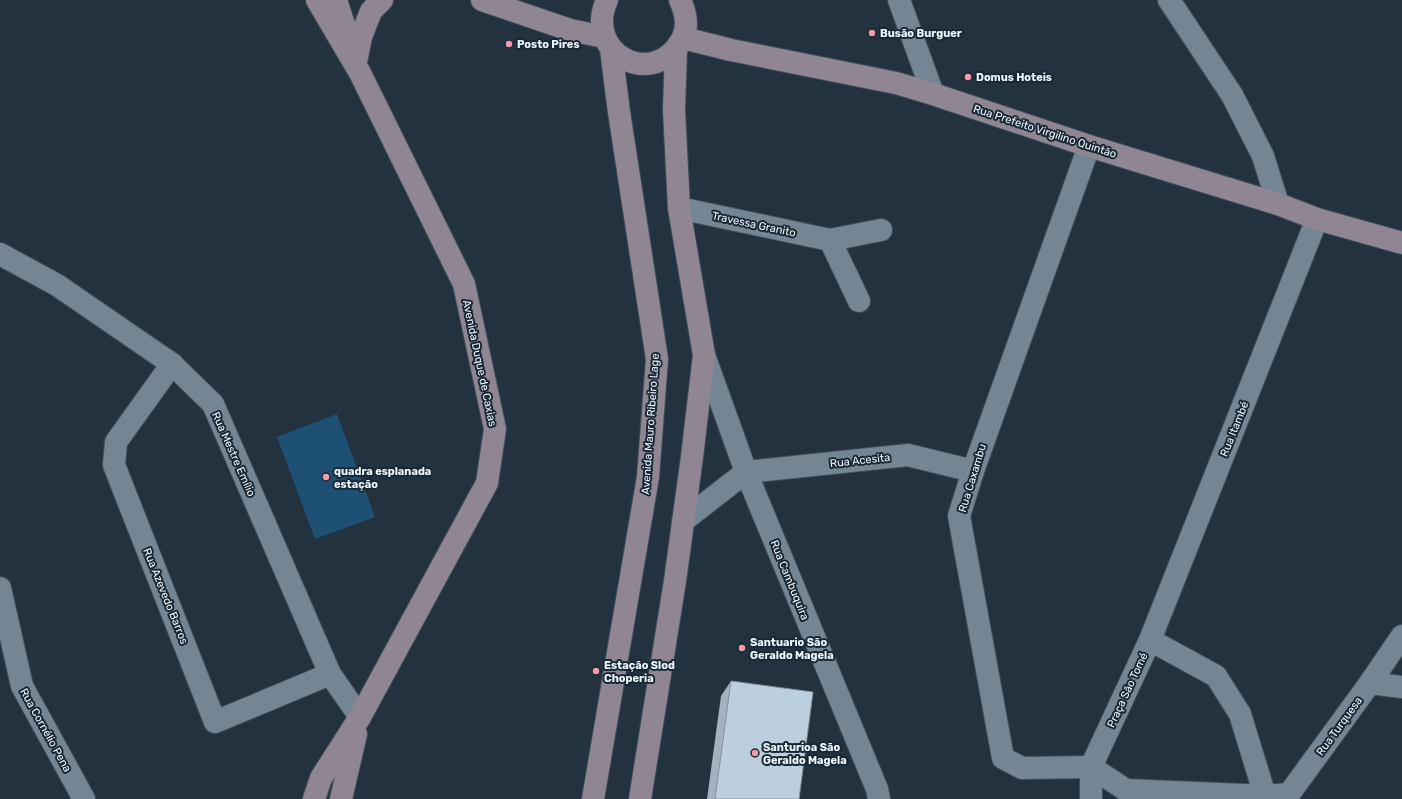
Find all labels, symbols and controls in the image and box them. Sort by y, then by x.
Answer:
place label: Busão Burguer [880,27,962,40]
marker: Busão Burguer [867,28,877,38]
place label: Posto Pires [517,38,580,51]
marker: Posto Pires [504,39,514,49]
place label: Domus Hoteis [976,71,1052,84]
marker: Domus Hoteis [963,72,973,82]
street label: Rua Prefeito Virgilino Quintão [972,102,1118,161]
street label: Travessa Granito [711,209,797,240]
street label: Avenida Duque de Caxias [460,299,499,428]
street label: Avenida Mauro Ribeiro Lage [639,353,662,495]
street label: Rua Itambé [1217,400,1251,459]
street label: Rua Mestre Emílio [209,410,258,498]
street label: Rua Caxambu [956,442,989,514]
street label: Rua Acesita [829,451,891,470]
place label: quadra esplanada estação [334,465,431,491]
marker: quadra esplanada estação [321,472,331,482]
street label: Rua Cambuquira [768,538,811,622]
street label: Rua Azevedo Barros [140,546,191,646]
place label: Santuario São Geraldo Magela [750,636,834,662]
marker: Santuario São Geraldo Magela [737,643,747,653]
street label: Praça São Tomé [1104,651,1151,730]
place label: Estação Slod Choperia [604,659,675,685]
marker: Estação Slod Choperia [591,666,601,676]
street label: Rua Cornélio Pena [17,686,74,774]
street label: Rua Turquesa [1314,694,1365,758]
place label: Santurioa São Geraldo Magela [763,741,847,767]
marker: Santurioa São Geraldo Magela [750,748,760,758]

